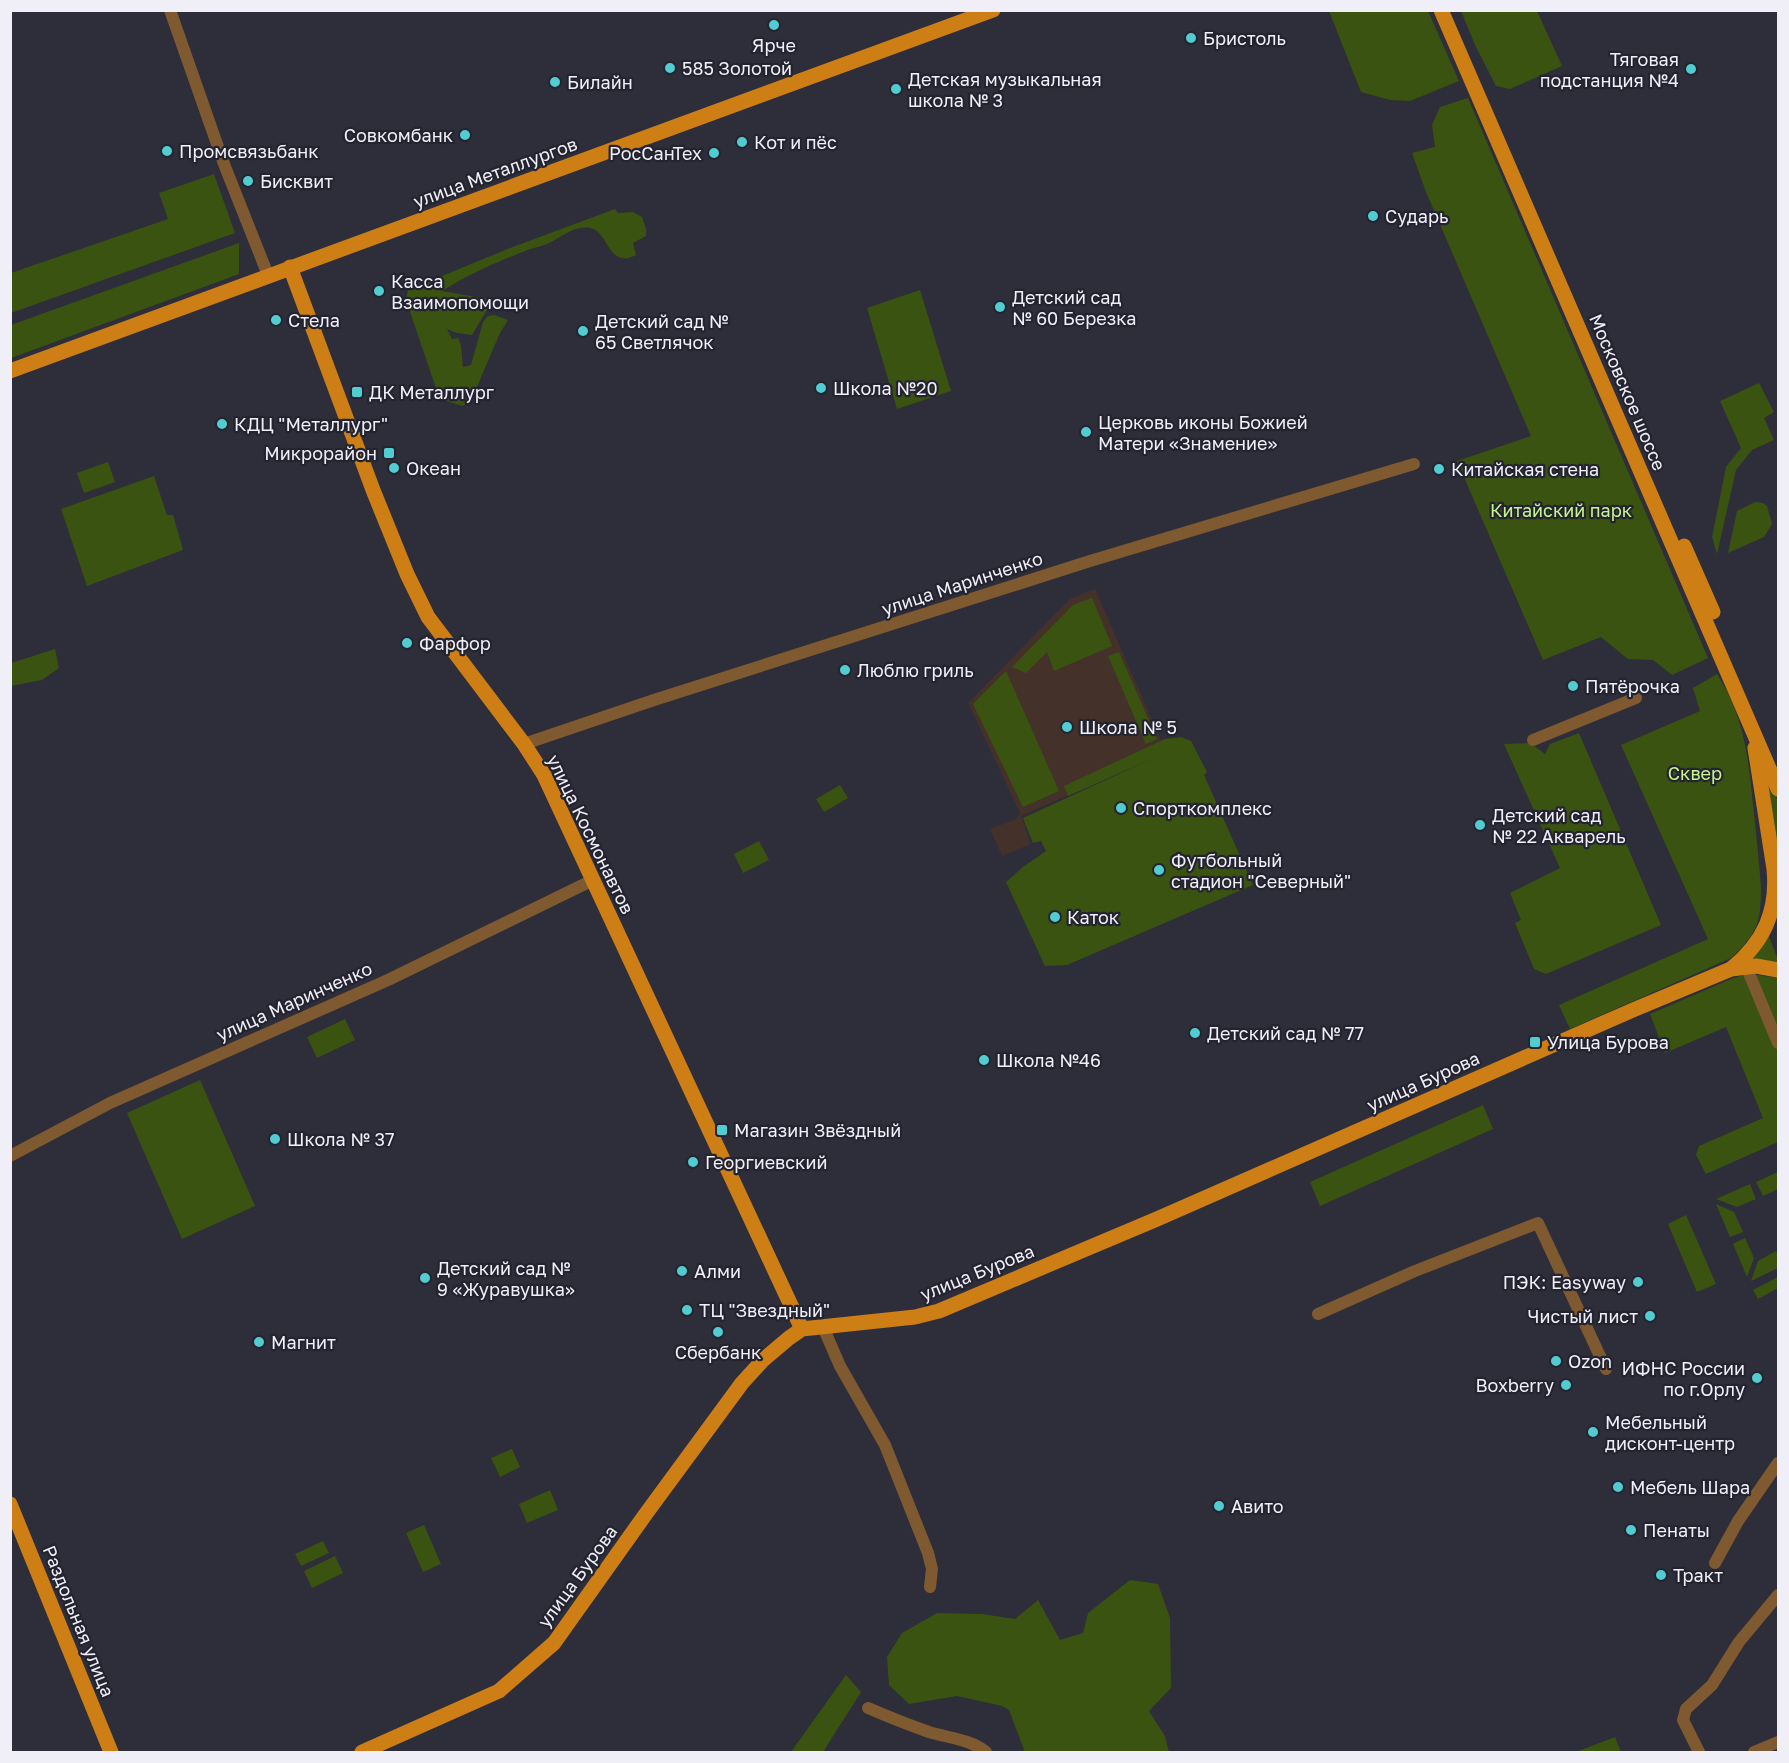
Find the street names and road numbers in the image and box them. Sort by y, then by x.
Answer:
street label: улица Металлургов [410,132,580,212]
street label: Московское шоссе [1585,310,1671,474]
street label: улица Маринченко [879,547,1045,619]
street label: улица Космонавтов [543,751,639,917]
street label: улица Маринченко [213,957,375,1045]
street label: улица Бурова [1363,1046,1483,1116]
street label: улица Бурова [917,1239,1037,1305]
street label: улица Бурова [533,1521,621,1631]
street label: Раздольная улица [39,1542,119,1700]

